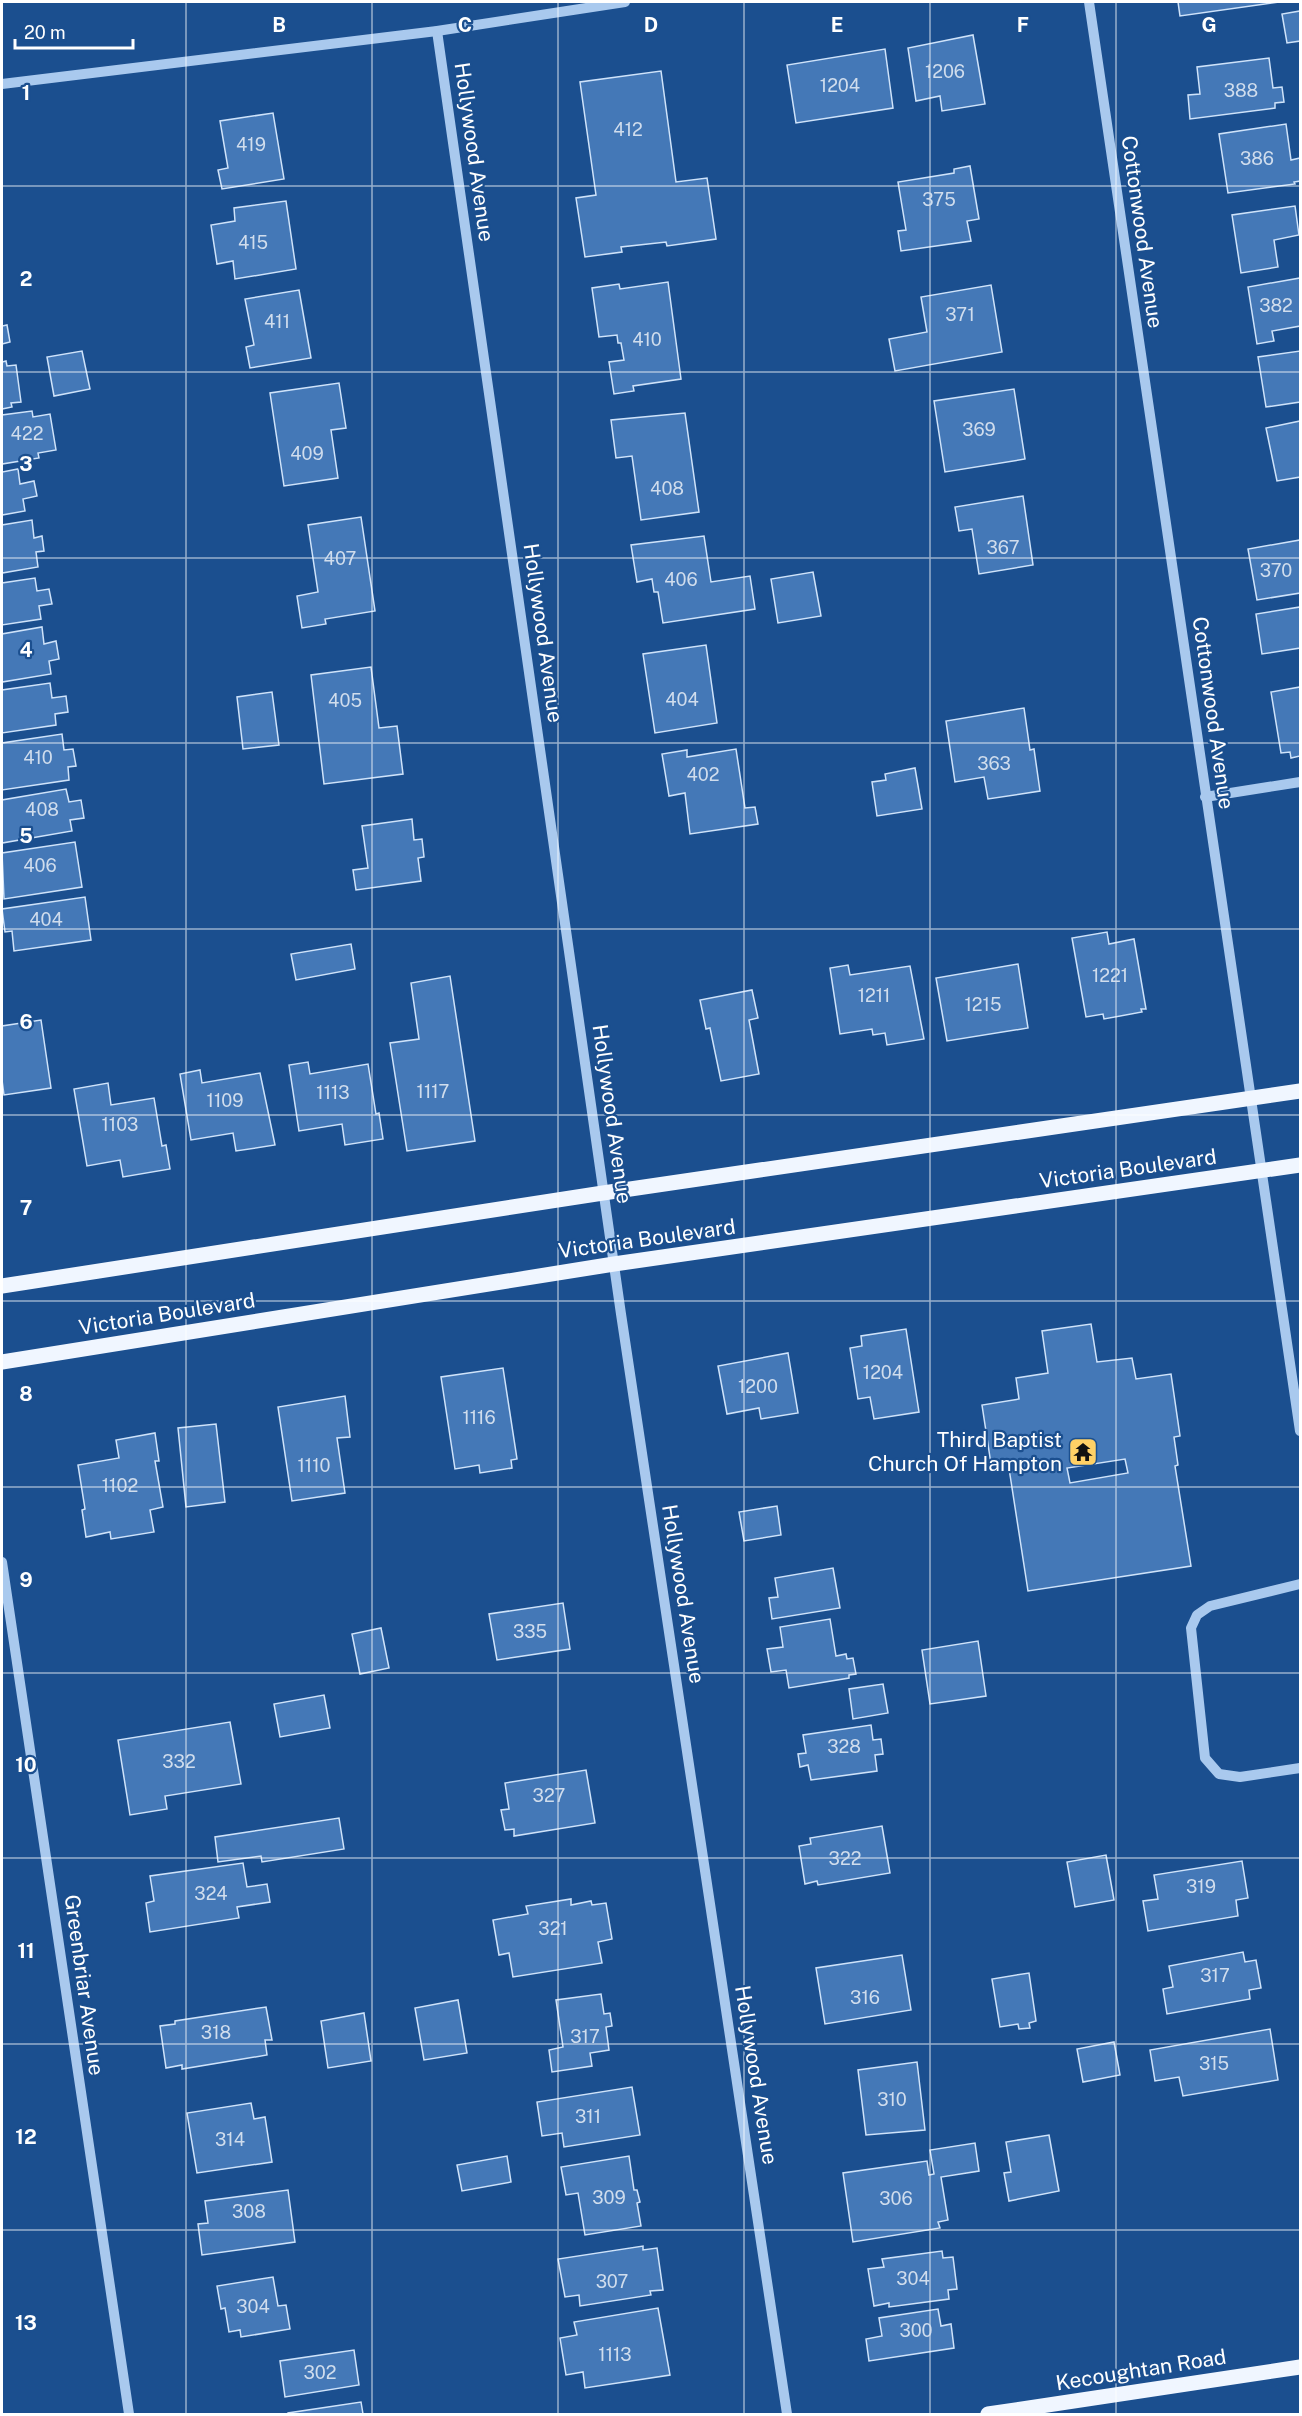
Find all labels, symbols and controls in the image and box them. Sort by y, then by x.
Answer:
scale bar [15,12,134,50]
text: B [272,13,286,37]
text: C [458,13,472,37]
text: D [644,13,658,37]
text: E [831,13,843,37]
text: F [1017,13,1029,37]
text: G [1201,13,1217,37]
text: 20 m [24,22,66,43]
street label: Hollywood Avenue [450,61,499,243]
house number: 1206 [925,61,965,82]
house number: 1204 [820,75,860,96]
house number: 388 [1224,80,1258,101]
text: 1 [22,81,30,105]
house number: 412 [613,119,643,140]
house number: 419 [236,134,266,155]
street label: Cottonwood Avenue [1117,134,1168,330]
house number: 386 [1240,148,1274,169]
house number: 375 [922,189,956,210]
house number: 415 [238,232,268,253]
text: 2 [20,267,32,291]
house number: 382 [1259,295,1293,316]
house number: 371 [945,304,975,325]
house number: 411 [264,311,290,332]
house number: 410 [632,329,662,350]
house number: 369 [962,419,996,440]
house number: 422 [11,423,43,444]
house number: 409 [290,443,324,464]
text: 3 [19,452,33,476]
house number: 408 [650,478,684,499]
house number: 367 [987,537,1019,558]
street label: Hollywood Avenue [519,542,568,724]
house number: 407 [324,548,356,569]
house number: 370 [1260,560,1292,581]
house number: 406 [664,569,698,590]
street label: Cottonwood Avenue [1188,615,1239,811]
text: 4 [19,638,33,662]
house number: 404 [665,689,699,710]
house number: 405 [328,690,362,711]
house number: 410 [23,747,53,768]
house number: 363 [977,753,1011,774]
house number: 402 [686,764,720,785]
house number: 408 [25,799,59,820]
text: 5 [19,824,33,848]
house number: 406 [23,855,57,876]
house number: 404 [29,909,63,930]
house number: 1221 [1092,965,1128,986]
house number: 1211 [858,985,890,1006]
house number: 1215 [965,994,1001,1015]
text: 6 [19,1010,33,1034]
street label: Hollywood Avenue [588,1023,637,1205]
house number: 1117 [417,1081,449,1102]
house number: 1113 [316,1082,350,1103]
house number: 1109 [207,1090,243,1111]
house number: 1103 [102,1114,138,1135]
street label: Victoria Boulevard [1038,1144,1218,1193]
text: 7 [20,1196,32,1220]
street label: Victoria Boulevard [557,1214,737,1263]
street label: Victoria Boulevard [77,1287,257,1340]
house number: 1204 [863,1362,903,1383]
house number: 1200 [738,1376,778,1397]
text: 8 [19,1382,33,1406]
house number: 1116 [462,1407,496,1428]
place label: Third Baptist Church Of Hampton [868,1427,1062,1476]
temple icon: Third Baptist Church Of Hampton [1067,1436,1099,1468]
house number: 1110 [298,1455,331,1476]
house number: 1102 [102,1475,138,1496]
street label: Hollywood Avenue [657,1503,710,1685]
text: 9 [19,1568,33,1592]
house number: 335 [513,1621,547,1642]
house number: 328 [827,1736,861,1757]
house number: 332 [162,1751,196,1772]
text: 10 [15,1753,37,1777]
house number: 327 [533,1785,565,1806]
house number: 322 [829,1848,861,1869]
house number: 319 [1186,1876,1216,1897]
house number: 324 [194,1883,228,1904]
street label: Greenbriar Avenue [59,1893,110,2077]
house number: 321 [538,1918,568,1939]
text: 11 [17,1939,35,1963]
house number: 317 [1200,1965,1230,1986]
street label: Hollywood Avenue [730,1984,783,2166]
house number: 316 [850,1987,880,2008]
house number: 318 [201,2022,231,2043]
house number: 317 [570,2026,600,2047]
house number: 315 [1199,2053,1229,2074]
house number: 310 [877,2089,907,2110]
house number: 311 [575,2106,601,2127]
text: 12 [15,2125,37,2149]
house number: 314 [215,2129,245,2150]
house number: 309 [592,2187,626,2208]
house number: 306 [879,2188,913,2209]
house number: 308 [232,2201,266,2222]
house number: 304 [896,2268,930,2289]
house number: 307 [596,2271,628,2292]
house number: 304 [236,2296,270,2317]
text: 13 [15,2311,37,2335]
house number: 300 [899,2320,933,2341]
house number: 1113 [598,2344,632,2365]
street label: Kecoughtan Road [1054,2344,1228,2395]
house number: 302 [304,2362,336,2383]

